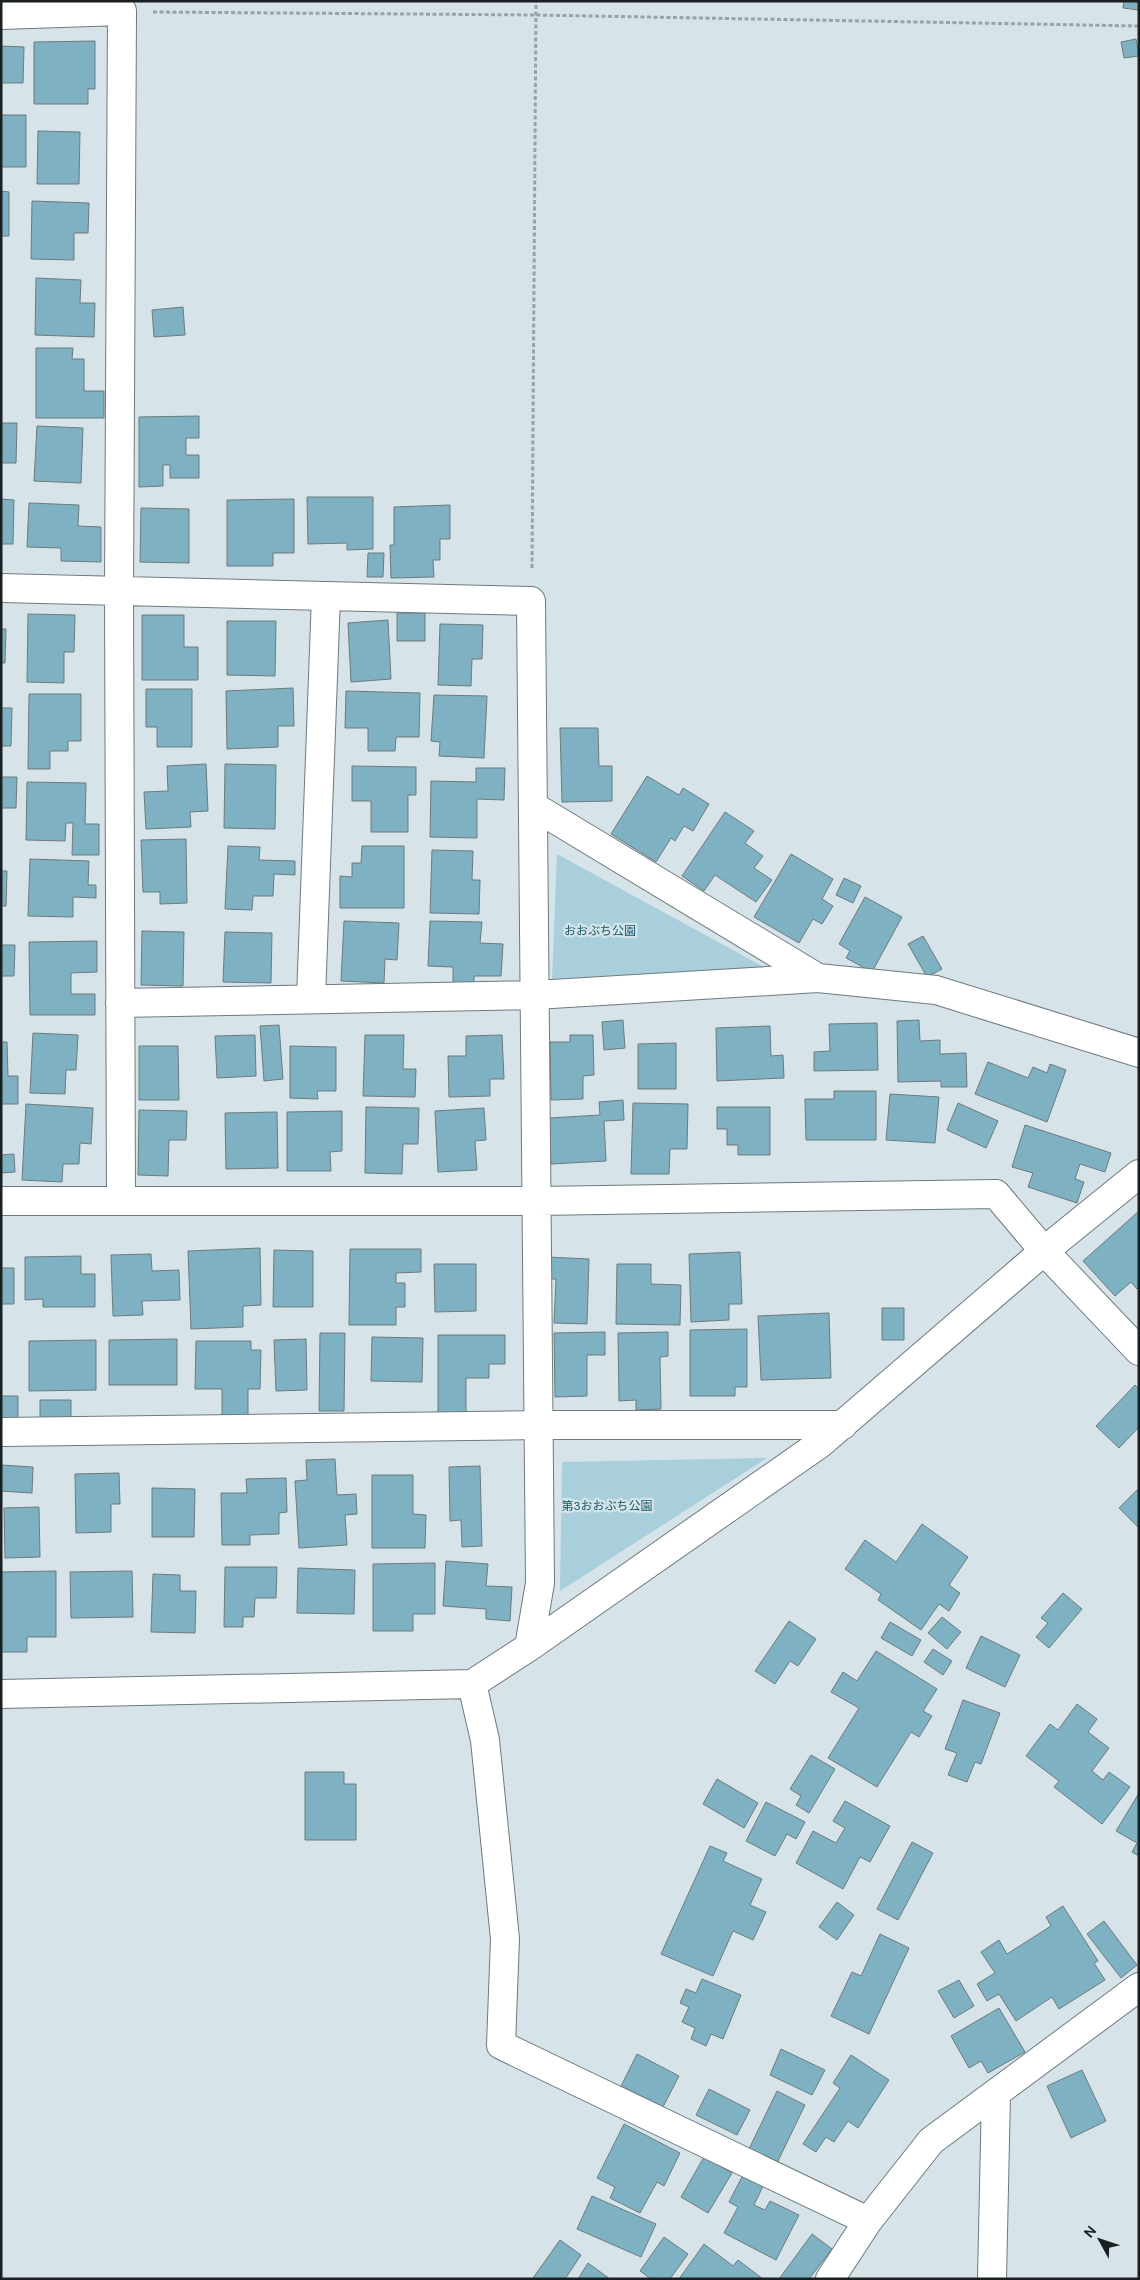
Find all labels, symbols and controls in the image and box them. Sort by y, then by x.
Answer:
park label: おおぶち公園 [564,923,636,939]
park label: 第3おおぶち公園 [561,1498,653,1514]
north arrow [1075,2215,1125,2265]
text: N [1080,2222,1100,2241]

